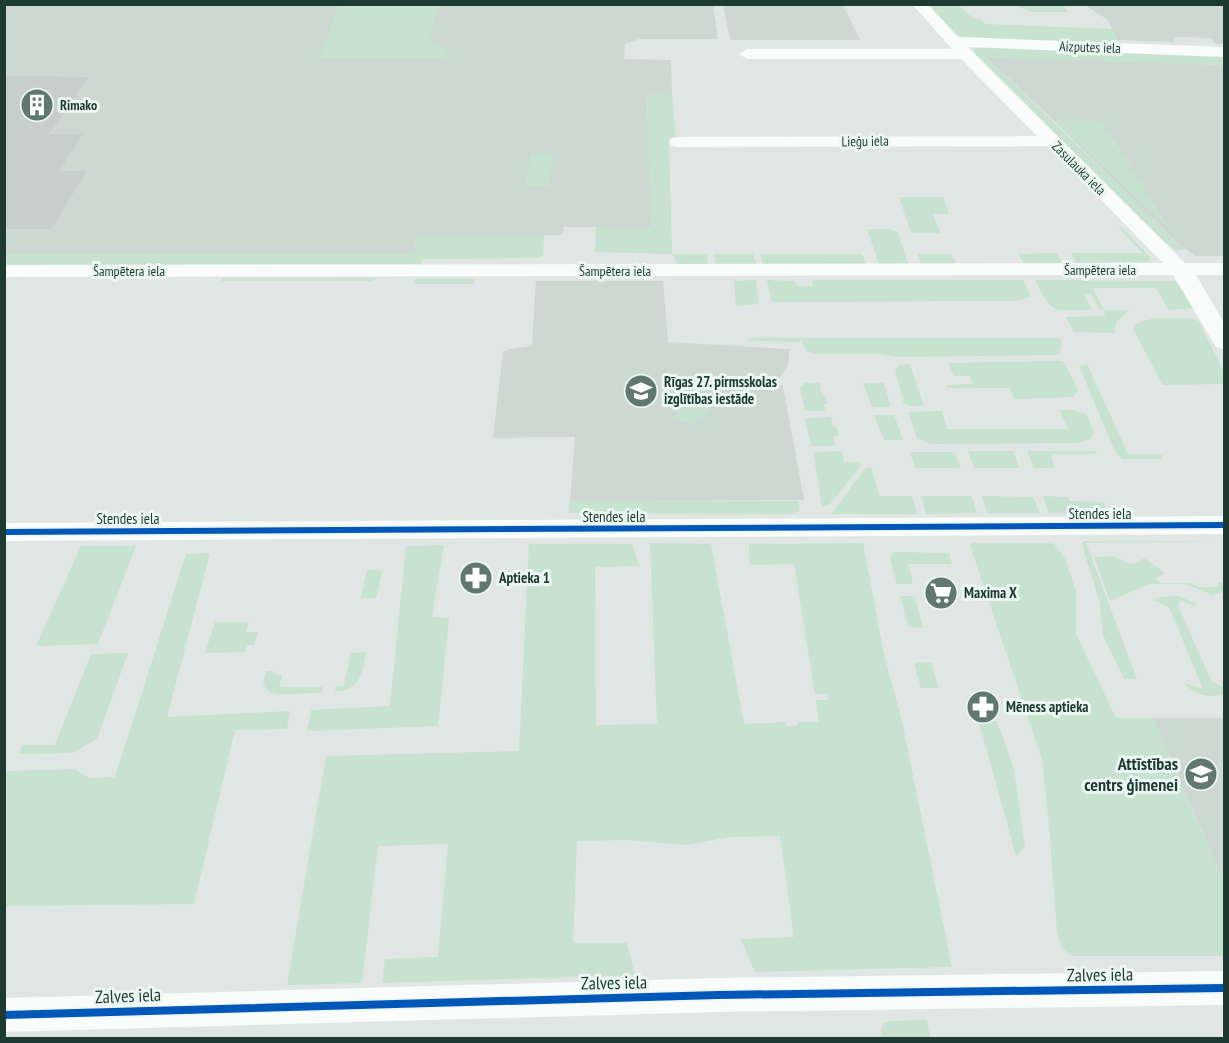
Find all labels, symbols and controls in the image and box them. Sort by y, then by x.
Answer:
street label: Aizputes iela [1059,37,1121,57]
building icon: Rimako [19,87,55,123]
place label: Rimako [60,96,97,114]
street label: Lieģu iela [841,132,889,150]
street label: Zasulauka iela [1048,137,1110,199]
street label: Šampētera iela [1064,261,1136,279]
street label: Šampētera iela [93,262,165,280]
street label: Šampētera iela [579,262,651,280]
place label: Rīgas 27. pirmsskolas izglītības iestāde [664,372,777,408]
school or university icon: Rīgas 27. pirmsskolas izglītības iestāde [623,373,659,409]
street label: Stendes iela [1068,504,1132,523]
street label: Stendes iela [582,507,646,526]
street label: Stendes iela [96,509,160,528]
pharmacy icon: Aptieka 1 [458,560,494,596]
place label: Aptieka 1 [498,568,550,587]
supermarket icon: Maxima X [923,575,959,611]
place label: Maxima X [964,583,1017,602]
pharmacy icon: Mēness aptieka [965,689,1001,725]
place label: Mēness aptieka [1006,697,1089,716]
place label: Attīstības centrs ģimenei [1084,752,1178,796]
school or university icon: Attīstības centrs ģimenei [1183,756,1219,792]
street label: Zalves iela [1067,962,1133,987]
street label: Zalves iela [581,970,647,995]
street label: Zalves iela [95,983,161,1008]

